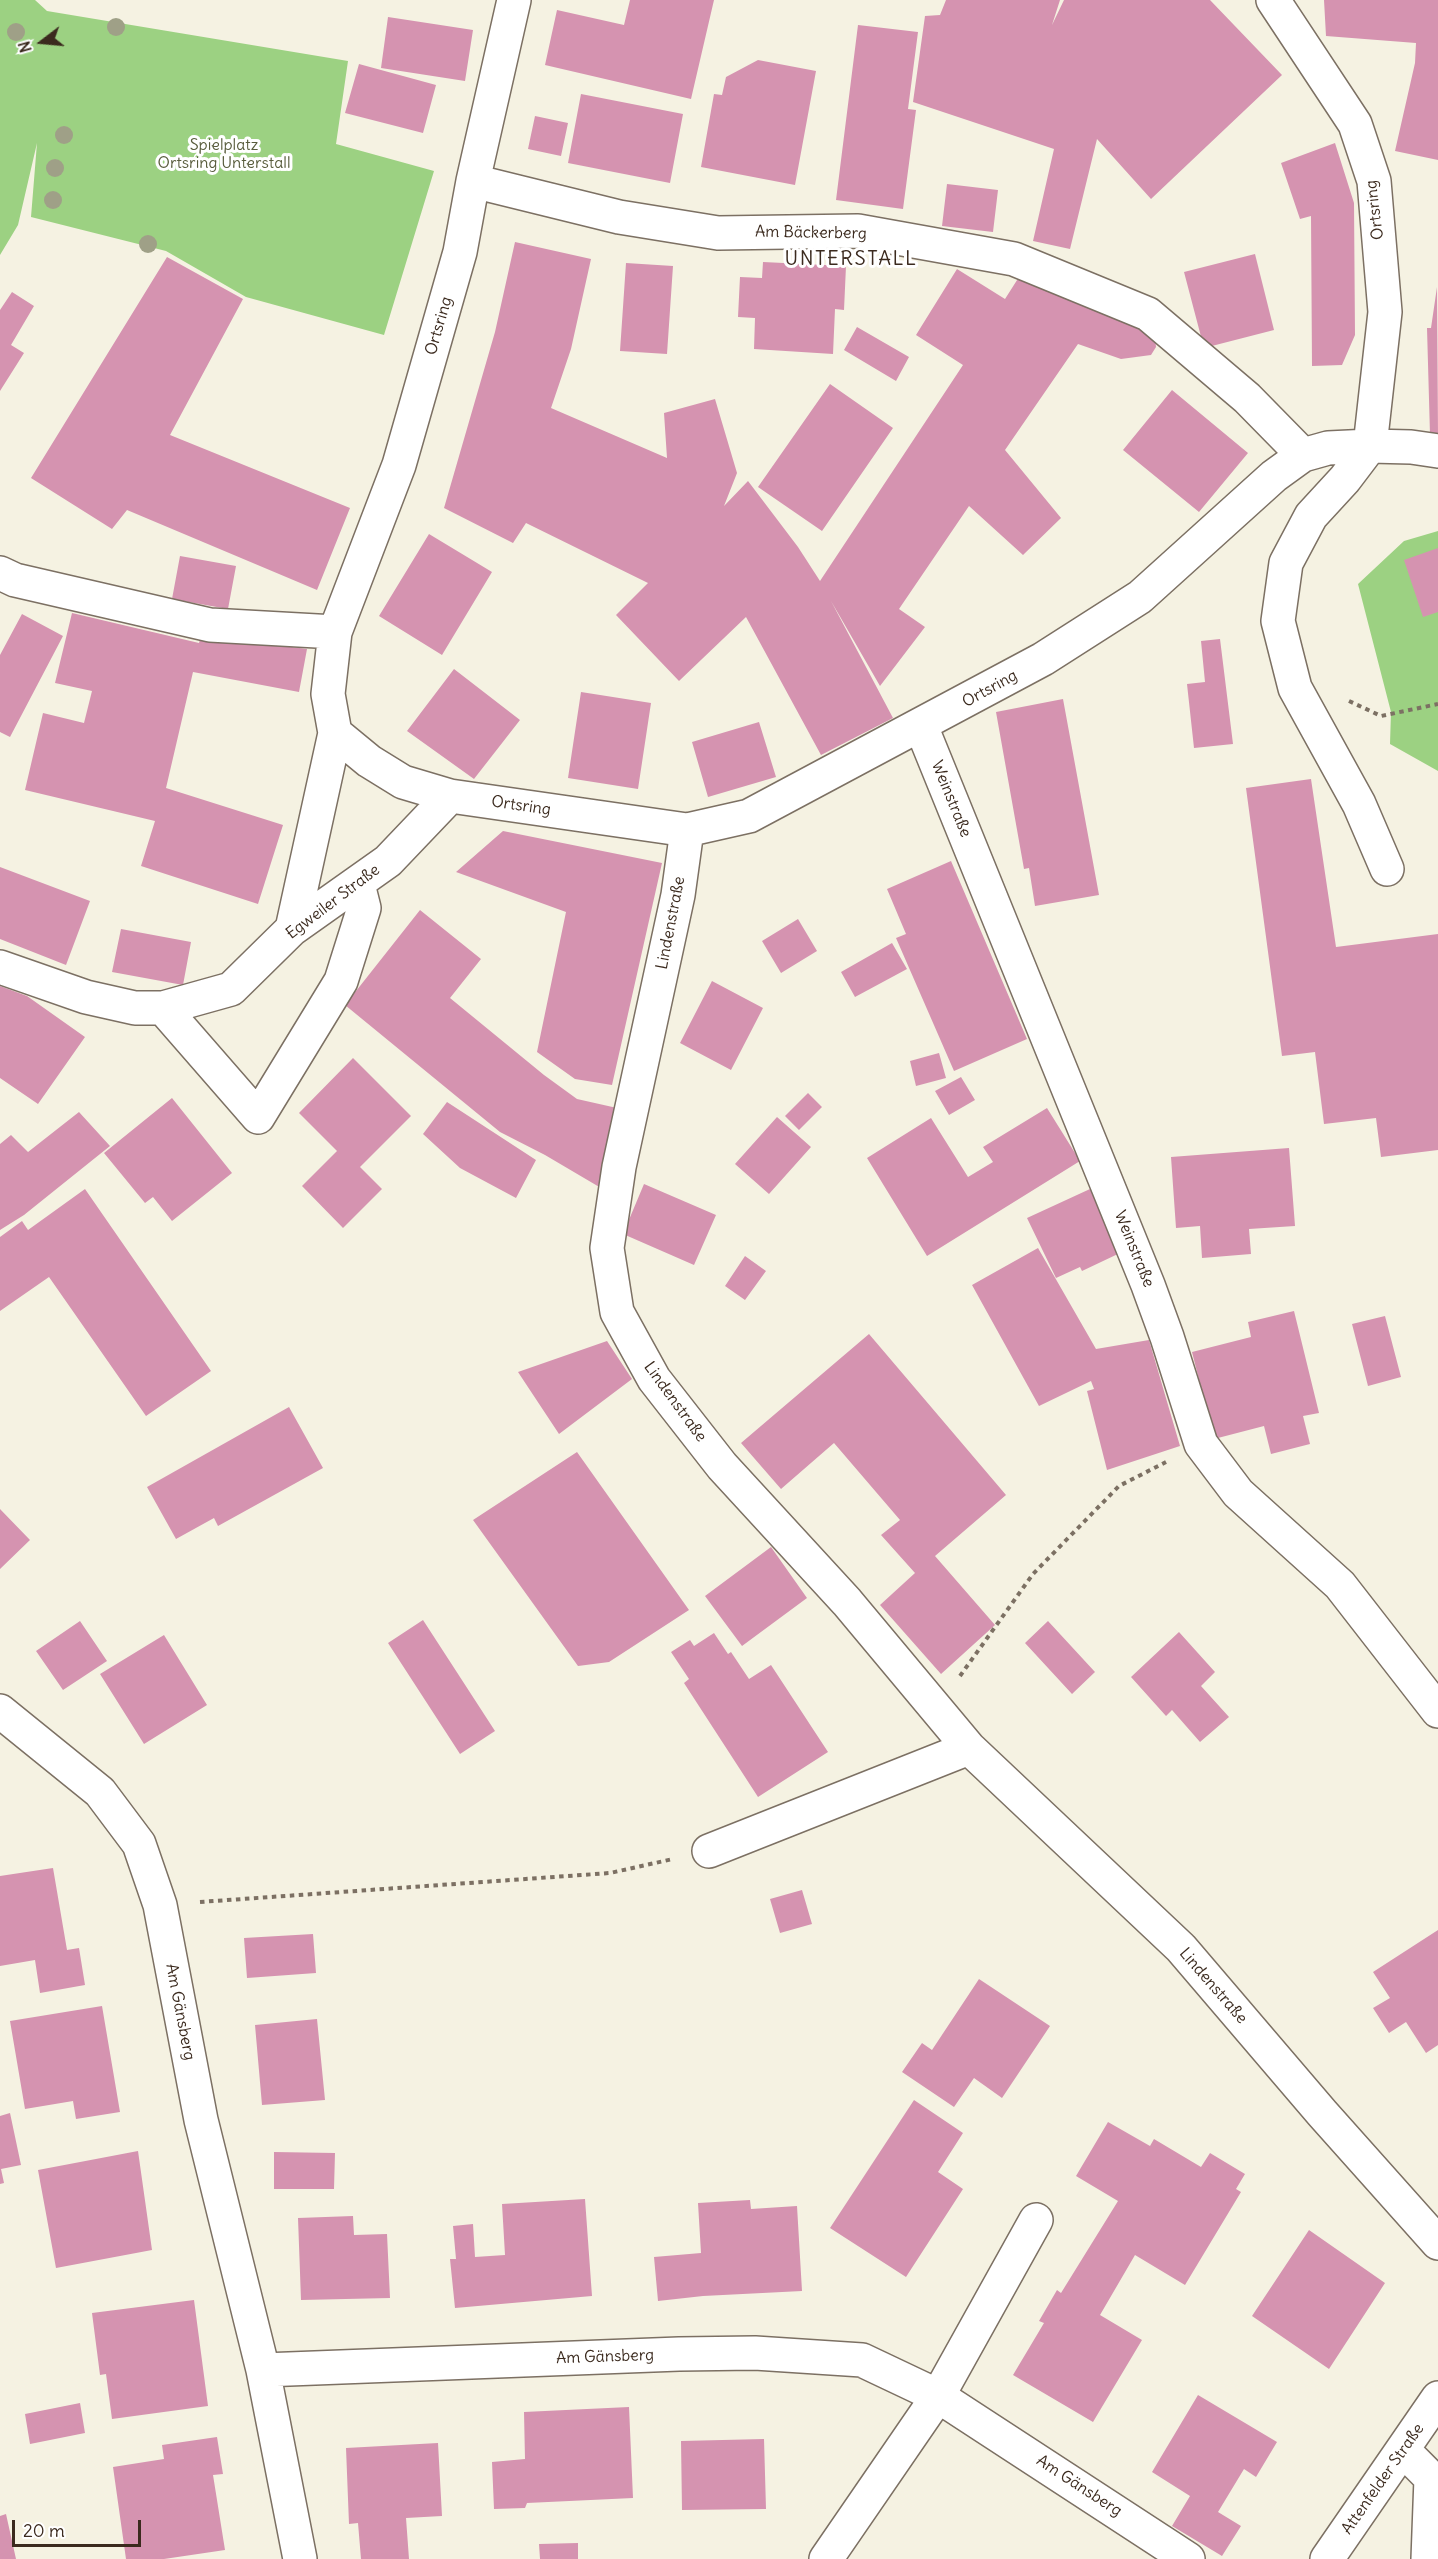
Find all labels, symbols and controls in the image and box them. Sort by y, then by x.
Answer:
north arrow [12,12,72,72]
text: N [14,39,36,55]
park label: Spielplatz Ortsring Unterstall [158,135,290,173]
street label: Ortsring [1362,179,1388,241]
street label: Am Bäckerberg [755,222,867,244]
district label: UNTERSTALL [785,247,917,271]
street label: Ortsring [422,295,456,357]
street label: Ortsring [959,666,1021,712]
street label: Weinstraße [927,758,975,840]
street label: Ortsring [490,792,552,820]
street label: Egweiler Straße [282,861,384,943]
street label: Lindenstraße [653,875,689,971]
street label: Weinstraße [1110,1208,1158,1290]
street label: Lindenstraße [640,1358,710,1446]
street label: Lindenstraße [1175,1944,1251,2028]
street label: Am Gänsberg [161,1962,199,2062]
street label: Am Gänsberg [556,2346,654,2368]
street label: Attenfelder Straße [1338,2420,1428,2538]
street label: Am Gänsberg [1033,2451,1125,2521]
scale bar [15,2508,144,2546]
text: 20 m [23,2519,65,2542]

